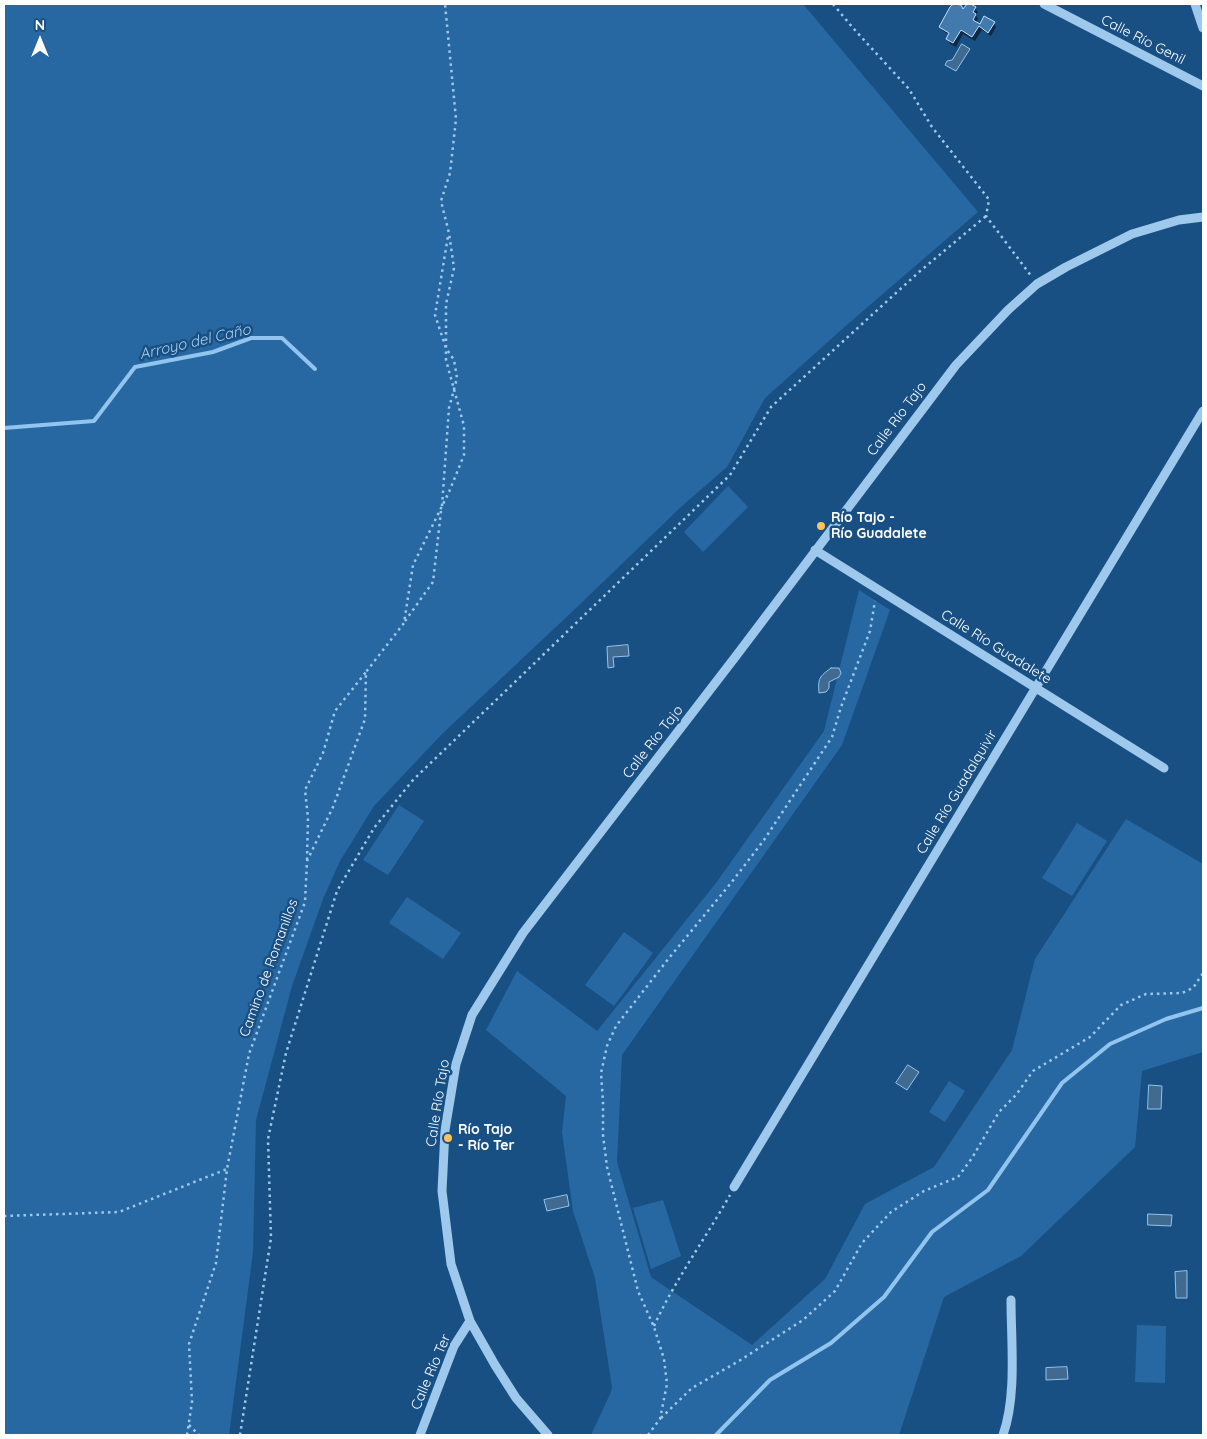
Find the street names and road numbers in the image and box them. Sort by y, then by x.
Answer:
street label: Calle Río Genil [1098,12,1188,68]
street label: Calle Río Tajo [864,379,930,459]
street label: Calle Río Guadalete [938,606,1054,688]
street label: Calle Río Tajo [619,702,687,782]
street label: Calle Río Guadalquivir [913,727,1001,857]
street label: Camino de Romanillos [236,897,302,1039]
street label: Calle Río Tajo [423,1058,453,1148]
street label: Calle Río Ter [408,1332,454,1412]

